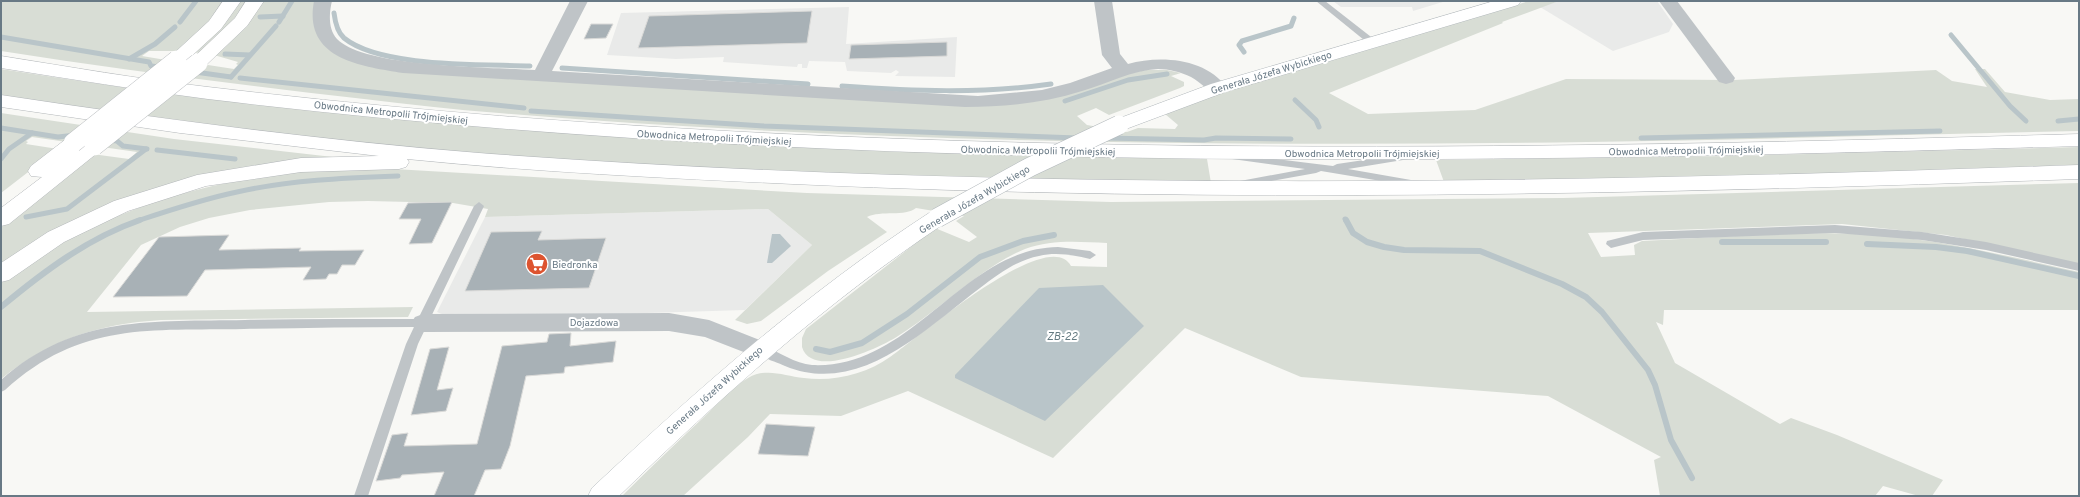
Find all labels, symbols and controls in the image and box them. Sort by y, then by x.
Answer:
street label: Generała Józefa Wybickiego [1209,49,1334,98]
street label: Obwodnica Metropolii Trójmiejskiej [313,99,469,128]
street label: Obwodnica Metropolii Trójmiejskiej [636,128,792,149]
street label: Obwodnica Metropolii Trójmiejskiej [960,144,1116,159]
street label: Obwodnica Metropolii Trójmiejskiej [1608,144,1764,159]
street label: Obwodnica Metropolii Trójmiejskiej [1285,148,1439,161]
street label: Generała Józefa Wybickiego [917,163,1033,237]
supermarket icon: Biedronka [524,251,550,277]
place label: Biedronka [552,259,597,272]
street label: Dojazdowa [570,317,618,330]
water label: ZB-22 [1047,330,1078,344]
street label: Generała Józefa Wybickiego [664,344,766,438]

